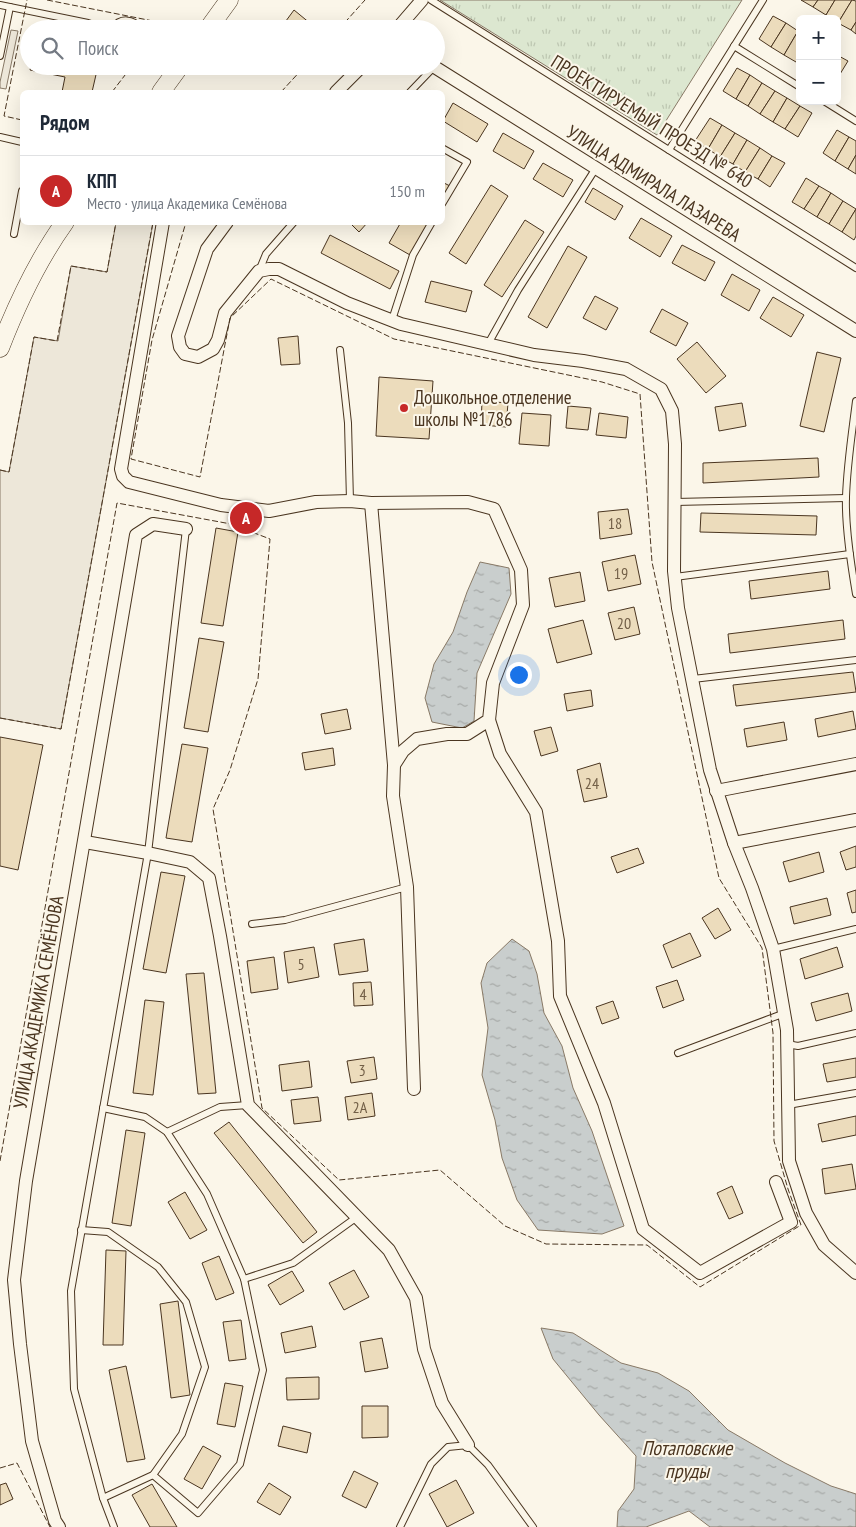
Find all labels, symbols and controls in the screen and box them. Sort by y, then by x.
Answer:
map controls [796,15,841,105]
button: + [796,15,841,60]
search box [20,20,445,75]
icon: search [38,34,66,62]
text: Поиск [78,36,119,60]
street label: ПРОЕКТИРУЕМЫЙ ПРОЕЗД № 640 [547,49,757,193]
button: − [796,60,841,105]
text: Рядом [40,109,90,136]
street label: УЛИЦА АДМИРАЛА ЛАЗАРЕВА [562,120,746,246]
text: КПП [87,169,117,193]
text: A [52,181,60,201]
text: 150 m [390,181,425,201]
text: Место · улица Академика Семёнова [87,193,287,213]
place label: Дошкольное отделение школы №1786 [414,385,572,431]
marker: Дошкольное отделение школы №1786 [398,402,410,414]
pin: A [230,499,262,537]
house number: 18 [608,513,622,533]
house number: 19 [614,563,628,583]
house number: 20 [617,613,631,633]
your location [506,662,532,688]
house number: 24 [585,773,599,793]
street label: УЛИЦА АКАДЕМИКА СЕМЁНОВА [7,894,69,1110]
house number: 5 [297,954,305,974]
house number: 4 [359,984,367,1004]
house number: 3 [358,1060,366,1080]
house number: 2А [353,1097,368,1117]
water label: Потаповские пруды [642,1435,734,1484]

